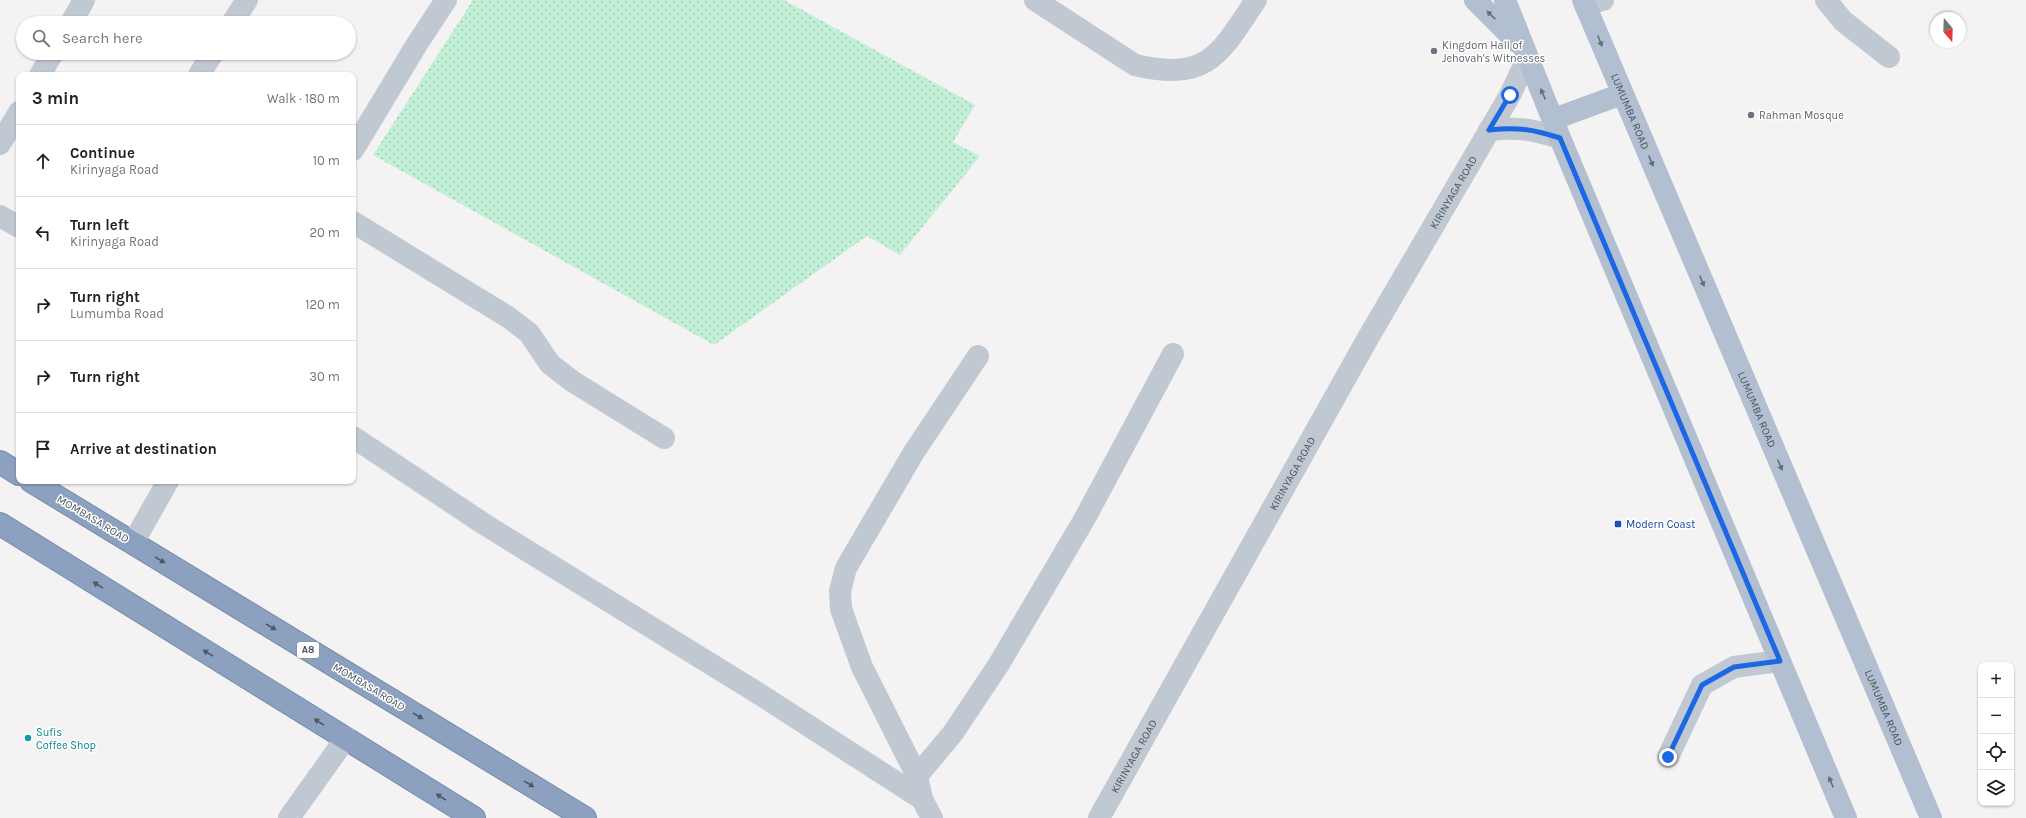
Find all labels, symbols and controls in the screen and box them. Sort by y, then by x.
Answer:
one-way arrow [1486,10,1496,19]
north arrow [1930,12,1966,48]
search box [16,16,356,60]
icon: search [30,27,52,49]
text: Search here [62,29,143,47]
one-way arrow [1598,36,1604,48]
place label: Kingdom Hall of Jehovah's Witnesses [1442,39,1546,65]
marker: Kingdom Hall of Jehovah's Witnesses [1429,46,1439,56]
street label: LUMUMBA ROAD [1608,71,1652,151]
route start [1501,86,1519,104]
text: 3 min [32,88,79,108]
one-way arrow [1540,88,1546,100]
text: Walk · 180 m [267,91,340,106]
place label: Rahman Mosque [1759,109,1844,122]
marker: Rahman Mosque [1746,110,1756,120]
text: Continue [70,144,135,162]
icon: ahead [32,150,54,172]
text: 10 m [313,153,340,168]
street label: KIRINYAGA ROAD [1427,153,1480,231]
one-way arrow [1648,156,1654,168]
text: Kirinyaga Road [70,162,159,177]
text: Turn left [70,216,129,234]
icon: left [32,222,54,244]
text: 20 m [310,225,340,240]
text: Kirinyaga Road [70,234,159,249]
one-way arrow [1699,275,1705,287]
text: Turn right [70,288,140,306]
icon: right [32,294,54,316]
text: 120 m [305,297,340,312]
text: Lumumba Road [70,306,164,321]
icon: right [32,366,54,388]
text: Turn right [70,368,140,386]
text: 30 m [309,369,340,384]
street label: LUMUMBA ROAD [1735,369,1779,449]
street label: KIRINYAGA ROAD [1266,434,1318,512]
icon: arrive [32,438,54,460]
text: Arrive at destination [70,440,217,458]
one-way arrow [1777,459,1783,470]
street label: MOMBASA ROAD [55,492,131,546]
place label: Modern Coast [1626,518,1695,531]
marker: Modern Coast [1613,519,1623,529]
one-way arrow [154,556,166,563]
one-way arrow [92,581,103,589]
one-way arrow [266,623,276,631]
road number: A8 [297,642,319,658]
one-way arrow [202,650,214,657]
street label: MOMBASA ROAD [331,660,407,714]
map controls [1978,662,2014,806]
button: + [1978,662,2014,698]
street label: LUMUMBA ROAD [1862,668,1906,748]
button: − [1978,698,2014,734]
one-way arrow [412,713,424,720]
street label: KIRINYAGA ROAD [1108,717,1159,795]
one-way arrow [313,718,325,725]
place label: Sufis Coffee Shop [36,726,96,752]
marker: Sufis Coffee Shop [23,733,33,743]
button: locate [1978,734,2014,770]
route end [1659,748,1677,766]
button: layers [1978,770,2014,806]
one-way arrow [1828,777,1834,788]
one-way arrow [524,780,534,788]
one-way arrow [435,794,447,801]

